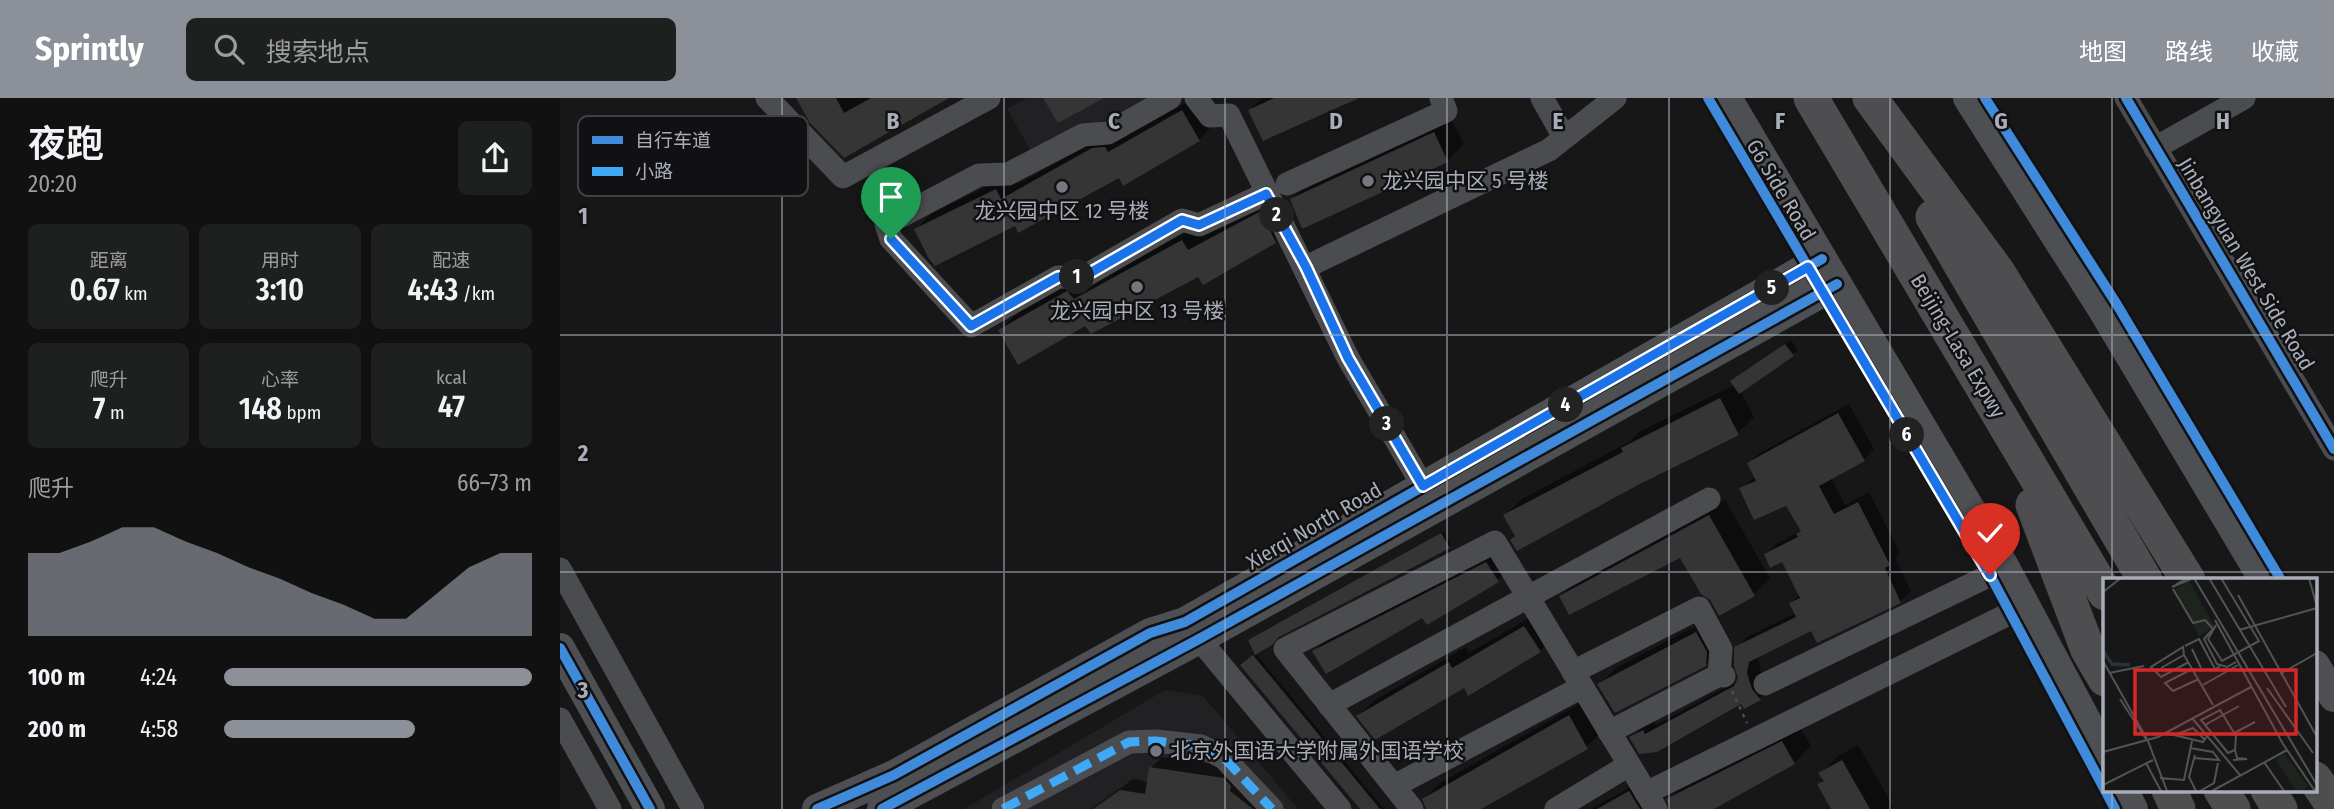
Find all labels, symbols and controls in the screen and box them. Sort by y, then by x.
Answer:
search box [186,18,676,81]
text: Sprintly [35,29,144,69]
icon: search [210,30,248,68]
text: 搜索地点 [266,37,370,68]
text: 地图 [2079,38,2127,66]
text: 路线 [2165,38,2213,66]
text: 收藏 [2251,38,2299,66]
text: B [887,107,900,135]
text: C [1108,107,1120,135]
text: D [1329,107,1343,135]
text: E [1553,107,1564,135]
text: F [1775,107,1785,135]
text: G [1994,107,2008,135]
text: H [2216,107,2230,135]
legend [578,116,808,196]
text: 夜跑 [28,121,104,167]
button: share [458,121,532,195]
text: 自行车道 [635,129,711,152]
street label: G6 Side Road [1741,135,1821,245]
street label: Jinbangyuan West Side Road [2172,153,2320,375]
text: 小路 [635,160,673,183]
pin [861,167,921,239]
place label: 龙兴园中区 5 号楼 [1382,168,1549,194]
text: 20:20 [28,170,77,198]
marker: 龙兴园中区 5 号楼 [1360,173,1376,189]
icon: arrive [872,178,910,216]
marker: 龙兴园中区 12 号楼 [1054,179,1070,195]
place label: 龙兴园中区 12 号楼 [975,198,1149,224]
pin: 2 [1260,198,1294,232]
text: 1 [578,202,588,230]
text: 2 [1272,203,1281,226]
text: 距离 [90,249,128,272]
text: 用时 [261,249,299,272]
text: 配速 [432,249,470,272]
pin: 1 [1060,260,1094,294]
text: 1 [1072,265,1081,288]
street label: Beijing-Lasa Expwy [1905,269,2011,423]
pin: 5 [1754,270,1790,306]
text: 0.67 [70,272,120,308]
text: 3:10 [256,272,304,308]
text: 4:43 [408,272,458,308]
text: 5 [1767,276,1776,299]
marker: 龙兴园中区 13 号楼 [1129,279,1145,295]
text: km [120,282,148,305]
text: /km [458,282,495,305]
place label: 龙兴园中区 13 号楼 [1050,298,1224,324]
text: kcal [436,366,467,389]
text: 爬升 [90,368,128,391]
text: 心率 [261,368,299,391]
pin: 4 [1548,388,1584,422]
text: 47 [438,389,465,425]
text: 7 [93,391,105,427]
text: 148 [239,391,282,427]
text: 4 [1561,393,1570,416]
text: m [105,401,125,424]
text: bpm [282,401,321,424]
pin: 3 [1370,406,1404,442]
text: 3 [1382,412,1391,435]
pin: 6 [1890,418,1924,452]
text: 6 [1902,423,1911,446]
text: 2 [577,439,589,467]
text: 66–73 m [457,469,532,497]
text: 爬升 [28,474,74,502]
street label: Xierqi North Road [1242,477,1386,575]
pin [1960,503,2020,575]
icon: check [1971,514,2009,552]
inset map [2103,578,2316,792]
text: 100 m [28,663,85,691]
text: 4:24 [140,663,177,691]
text: 3 [577,676,589,704]
text: 200 m [28,715,86,743]
text: 4:58 [140,715,178,743]
place label: 北京外国语大学附属外国语学校 [1170,738,1464,764]
marker: 北京外国语大学附属外国语学校 [1148,743,1164,759]

